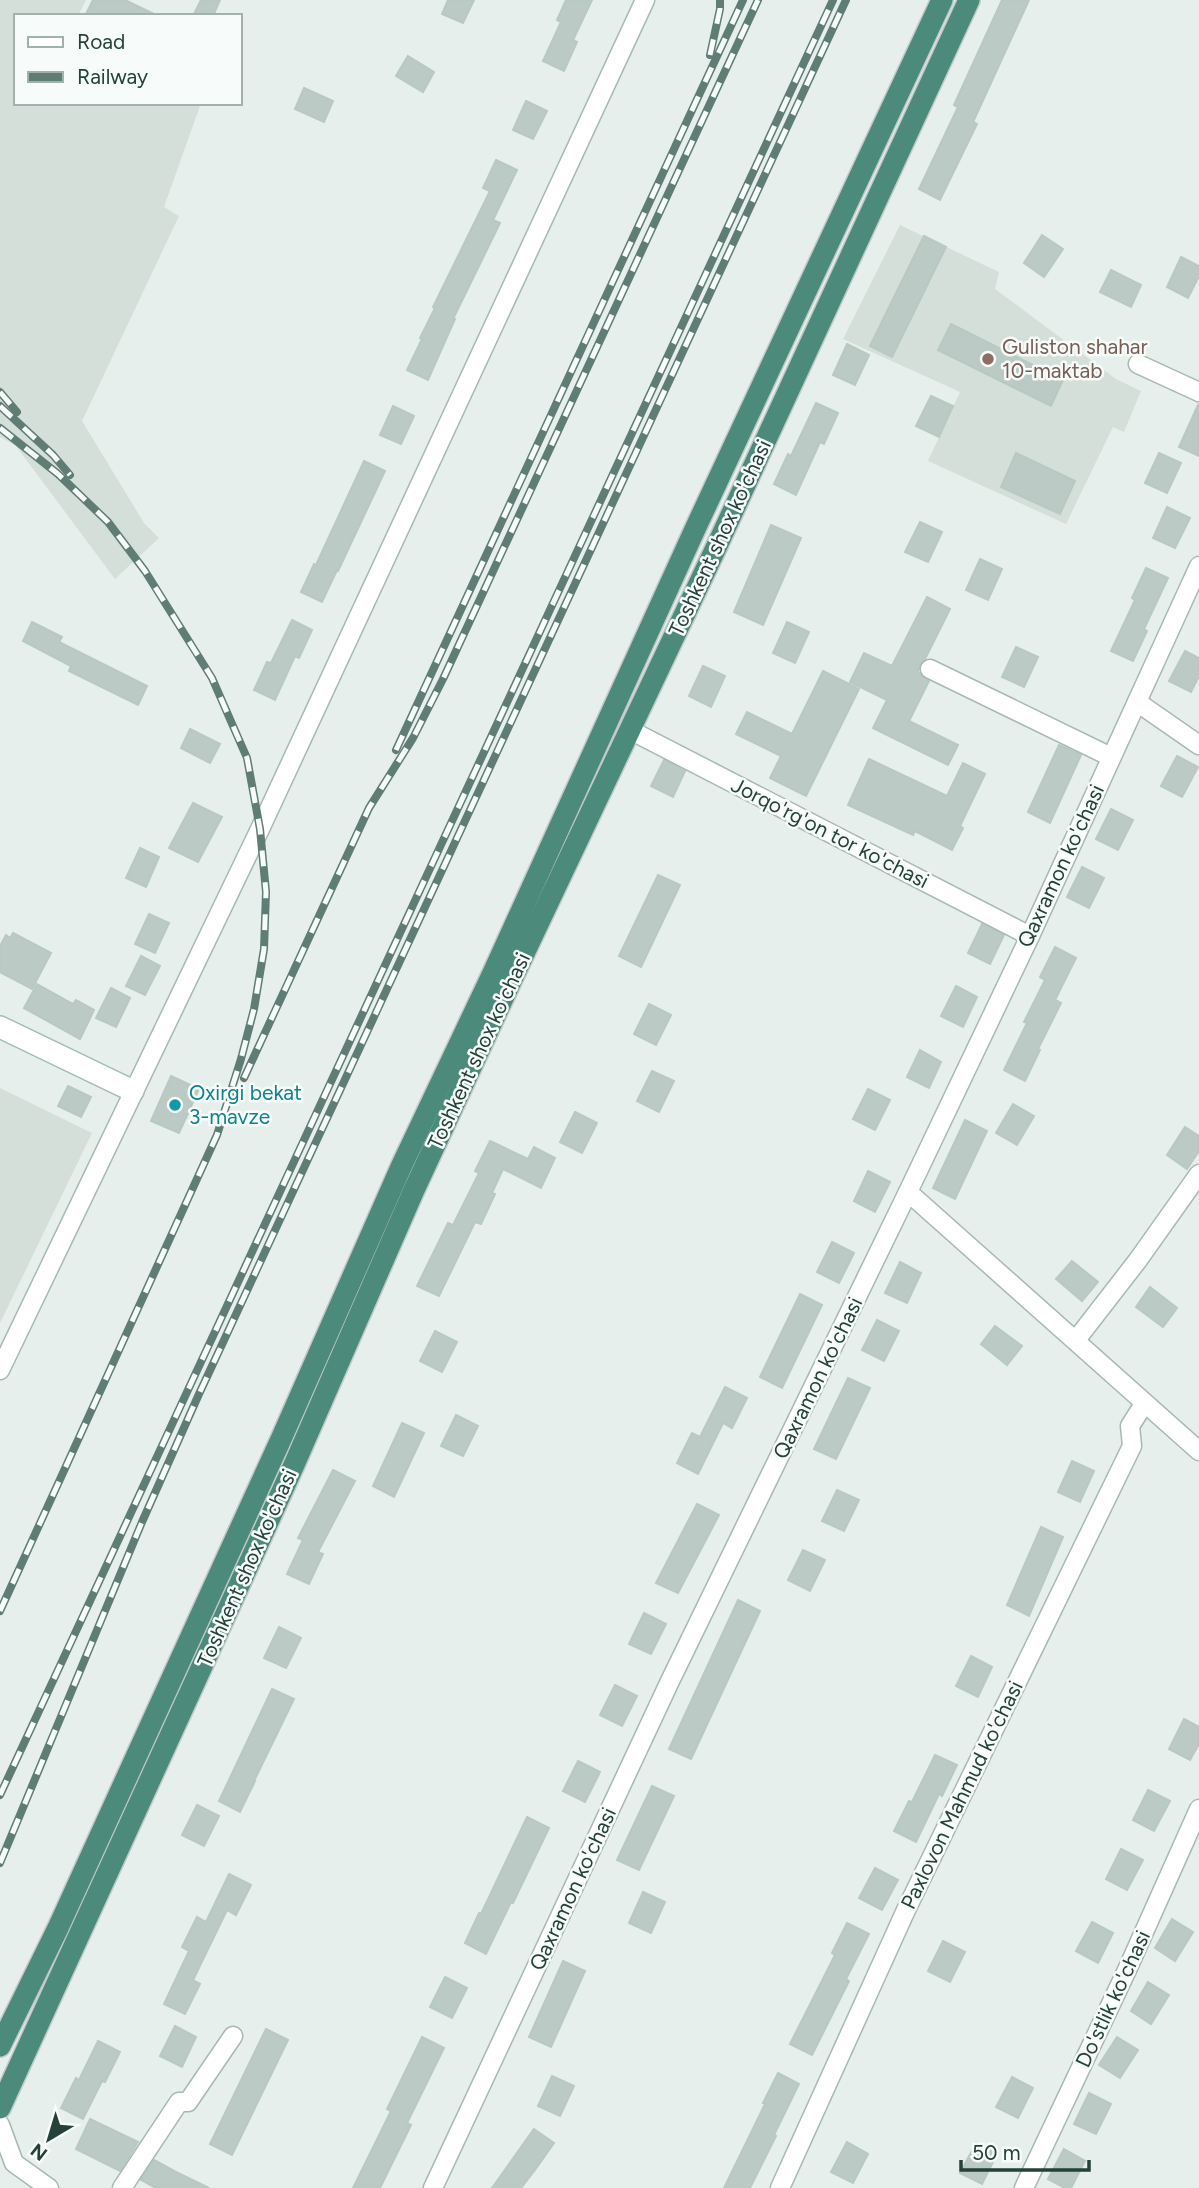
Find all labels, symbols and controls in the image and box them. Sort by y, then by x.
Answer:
legend [14,14,242,105]
text: Road [77,29,125,54]
text: Railway [77,64,148,89]
place label: Guliston shahar 10-maktab [1002,334,1148,383]
marker: Guliston shahar 10-maktab [980,351,996,367]
street label: Toshkent shox ko'chasi [663,436,776,640]
street label: Jorqo'rg'on tor ko'chasi [727,772,933,893]
street label: Qaxramon ko'chasi [1012,780,1109,951]
street label: Toshkent shox ko'chasi [422,949,535,1153]
place label: Oxirgi bekat 3-mavze [189,1080,302,1129]
marker: Oxirgi bekat 3-mavze [167,1097,183,1113]
street label: Qaxramon ko'chasi [768,1293,867,1463]
street label: Toshkent shox ko'chasi [192,1465,301,1671]
street label: Paxlovon Mahmud ko'chasi [895,1677,1028,1913]
street label: Qaxramon ko'chasi [524,1803,621,1974]
street label: Do'stlik ko'chasi [1070,1926,1155,2071]
north arrow [14,2104,84,2174]
scale bar [961,2128,1089,2172]
text: N [26,2138,52,2166]
text: 50 m [972,2140,1021,2165]

